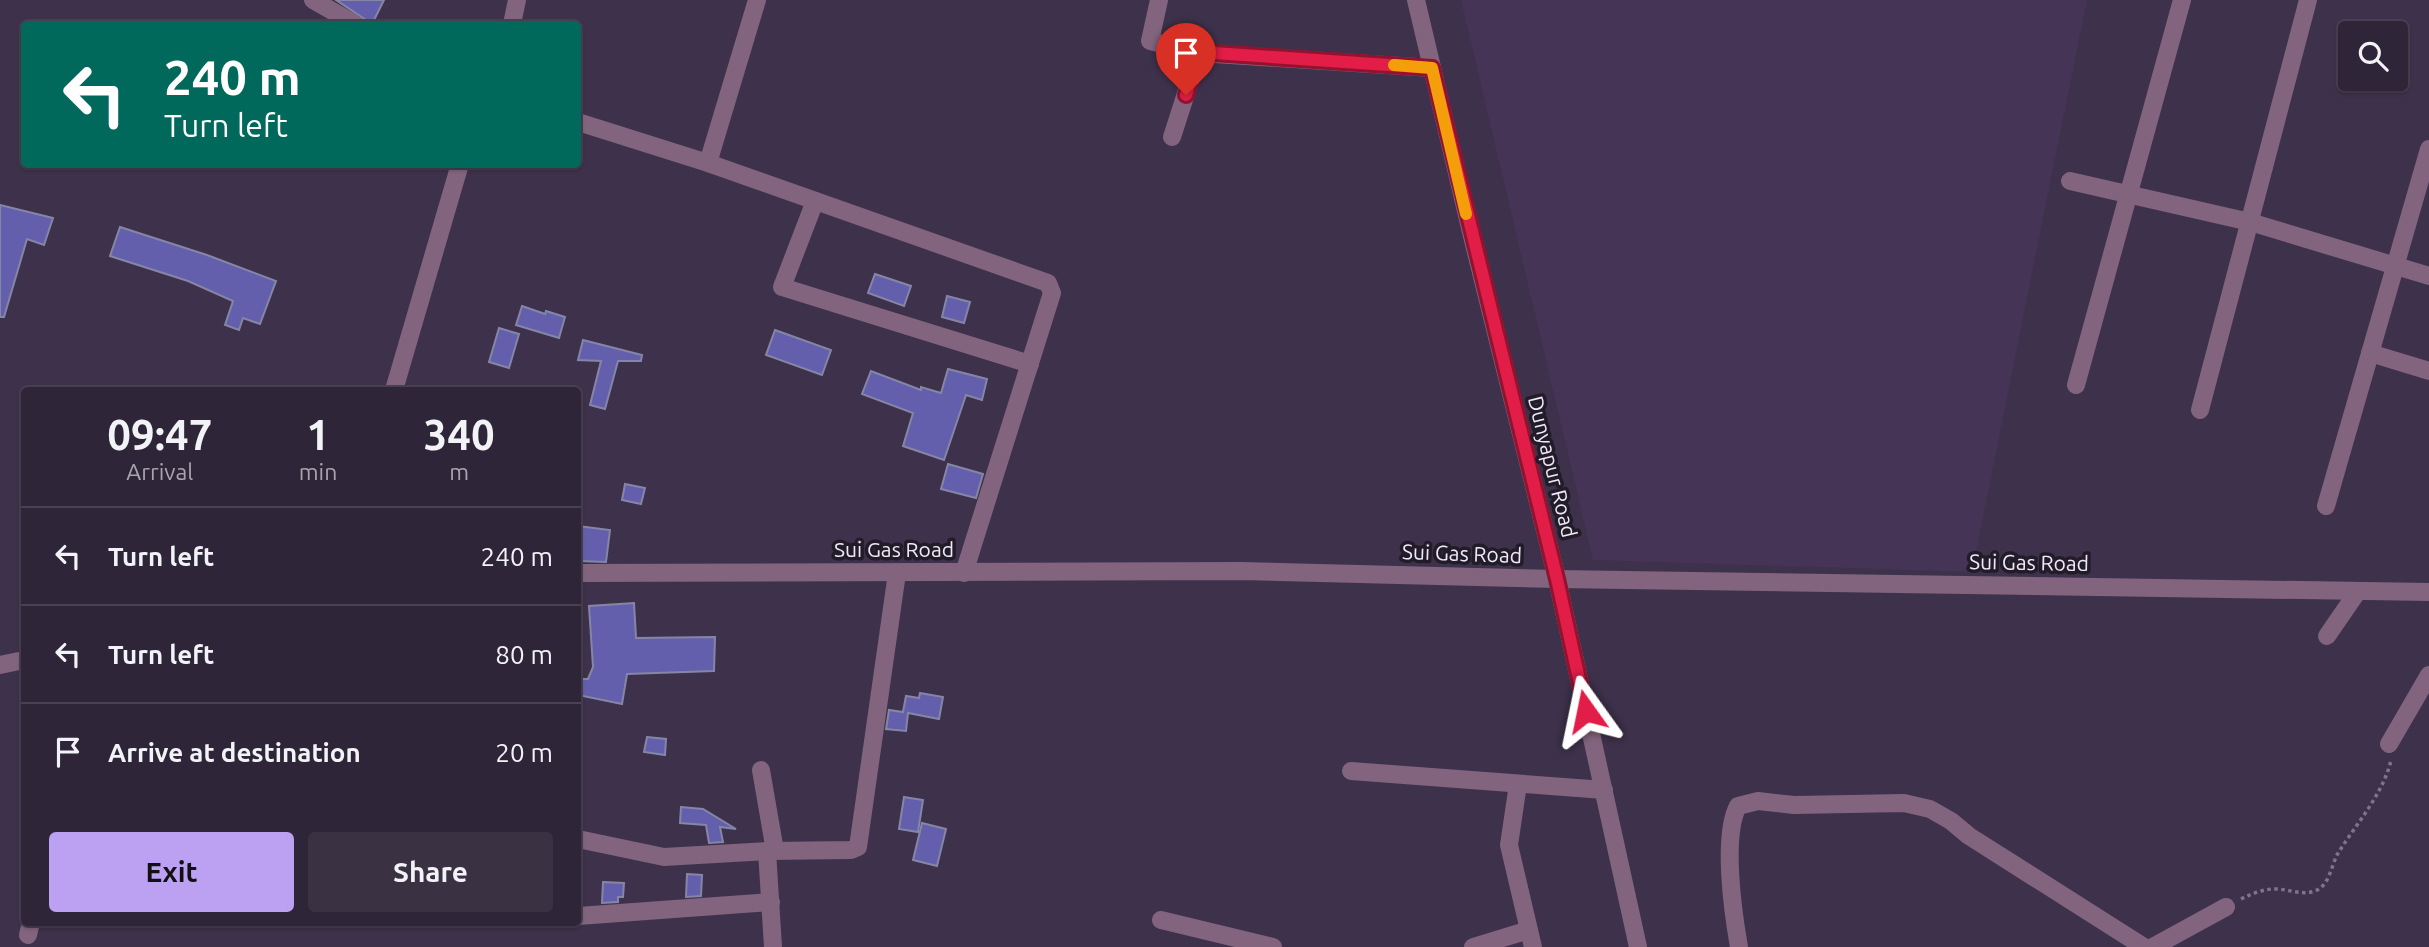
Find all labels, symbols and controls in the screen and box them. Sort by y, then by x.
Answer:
map controls [2338,21,2408,91]
button: search [2338,21,2408,91]
pin [1156,23,1216,95]
icon: arrive [1167,34,1205,72]
icon: left [49,49,140,140]
text: 240 m [164,49,301,104]
text: Turn left [164,107,288,143]
street label: Dunyapur Road [1524,394,1582,540]
text: 09:47 [107,411,212,458]
text: 1 [306,411,330,458]
text: 340 [424,411,495,458]
text: Arrival [126,459,193,484]
text: min [299,459,337,484]
text: m [449,459,469,484]
icon: left [49,537,87,575]
street label: Sui Gas Road [834,537,954,561]
street label: Sui Gas Road [1402,539,1522,567]
text: Turn left [108,542,214,571]
text: 240 m [481,542,553,571]
street label: Sui Gas Road [1969,549,2089,575]
icon: left [49,635,87,673]
text: Turn left [108,640,214,669]
text: 80 m [495,640,553,669]
position arrow [1549,674,1623,748]
icon: arrive [49,733,87,771]
text: Arrive at destination [108,738,361,767]
text: 20 m [495,738,553,767]
button: Exit [49,832,294,912]
button: Share [308,832,553,912]

